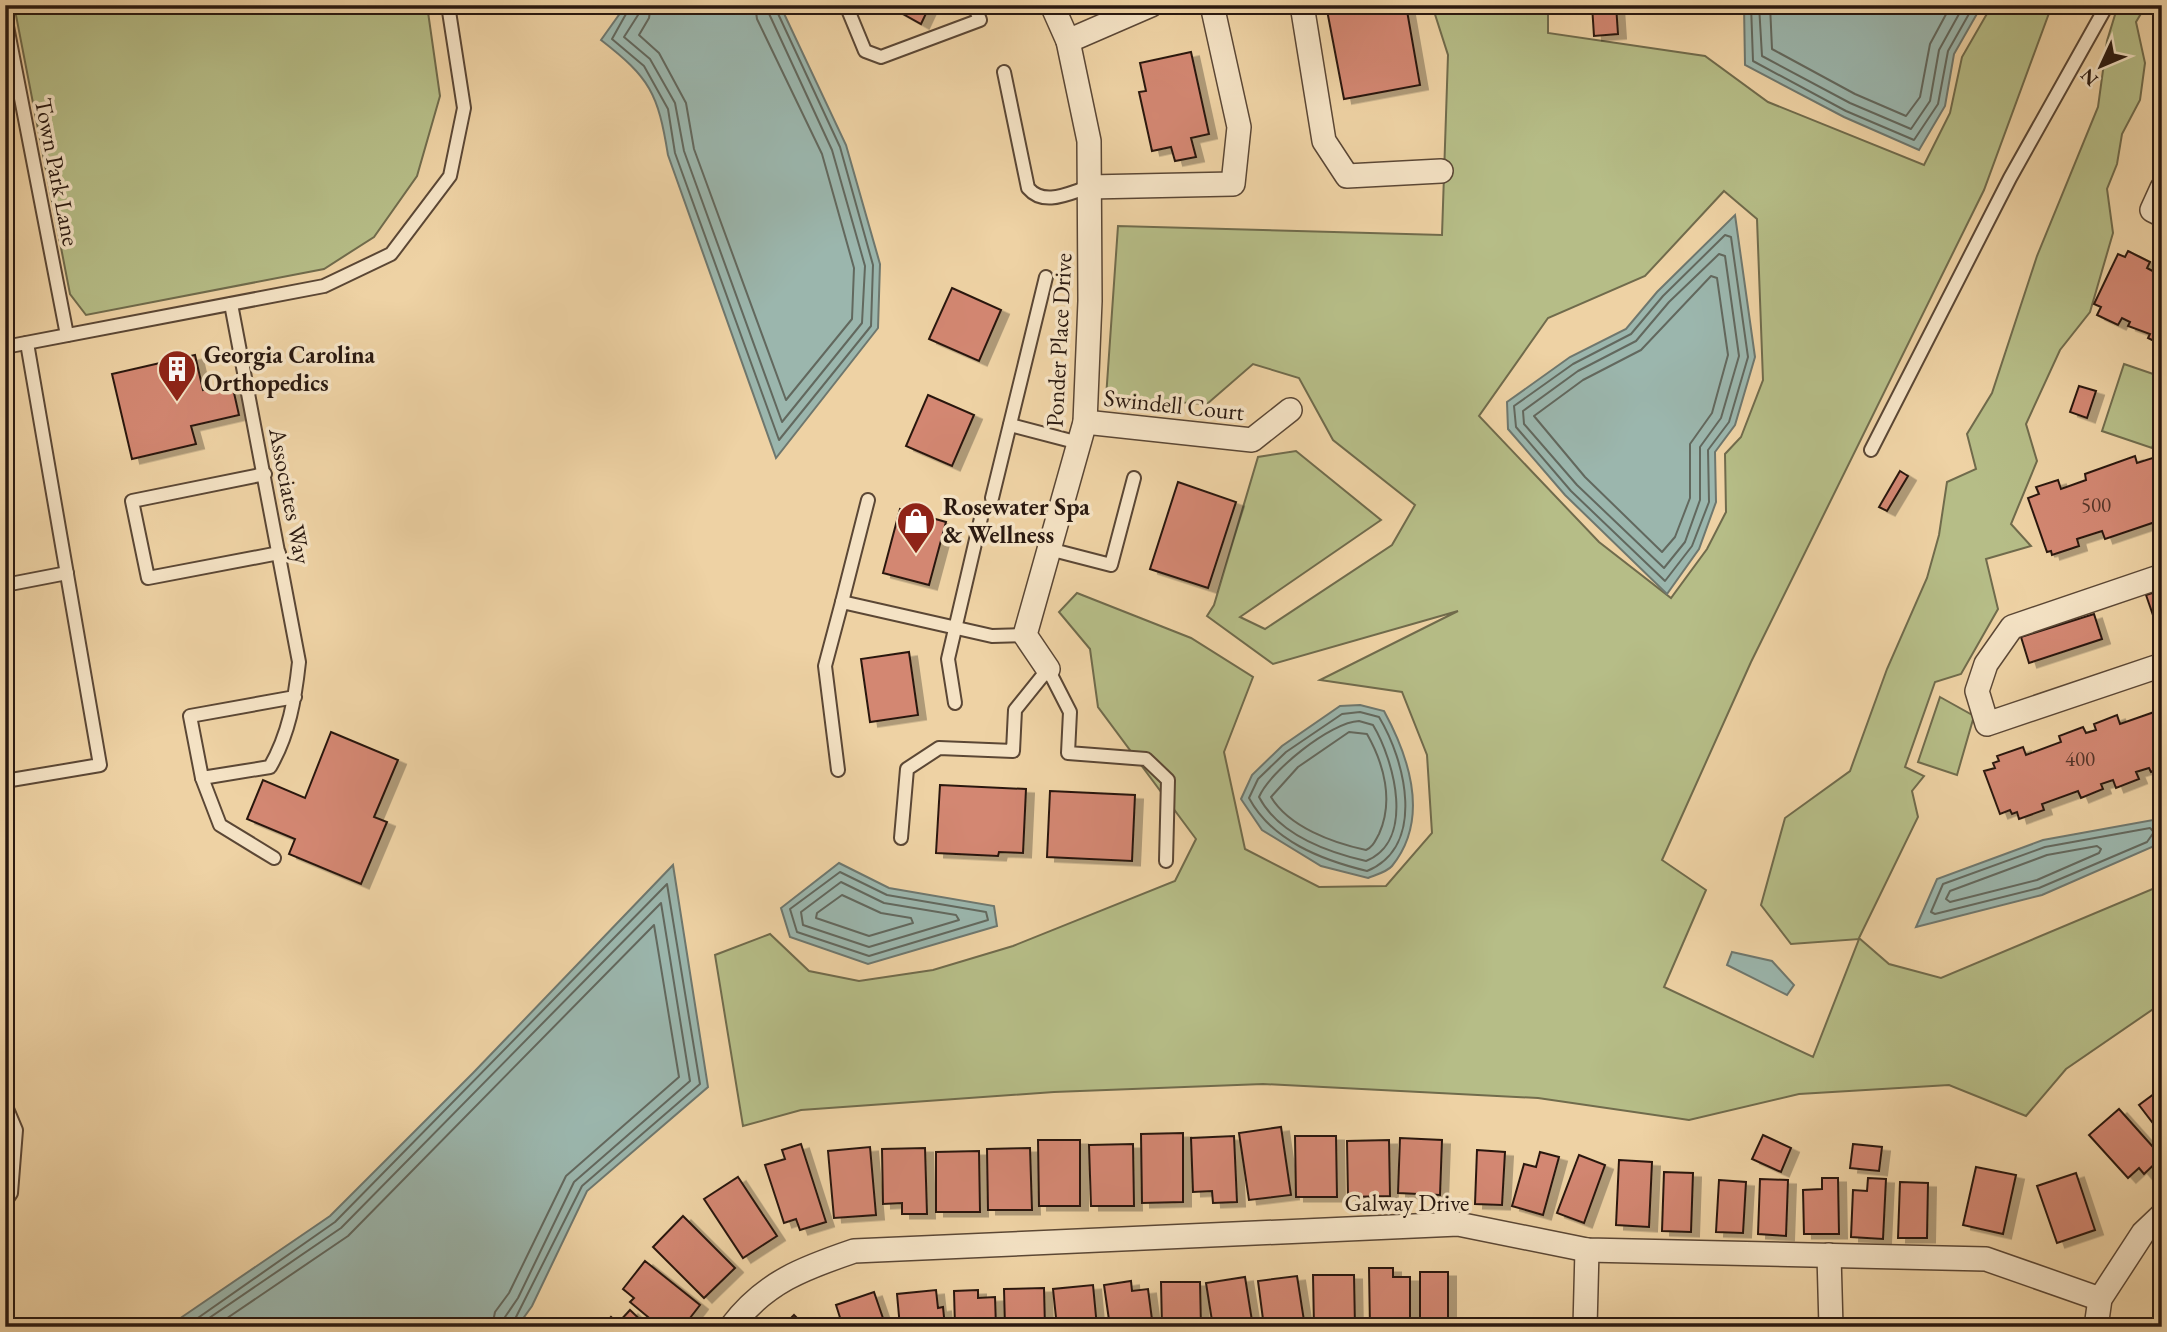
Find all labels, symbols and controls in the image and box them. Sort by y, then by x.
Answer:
north arrow [2066,32,2136,102]
text: N [2074,63,2103,92]
street label: Town Park Lane [28,95,87,249]
street label: Ponder Place Drive [1038,252,1079,428]
place label: Georgia Carolina Orthopedics [204,339,376,398]
building icon: Georgia Carolina Orthopedics [156,348,198,403]
street label: Swindell Court [1102,382,1246,427]
street label: Associates Way [262,424,319,567]
place label: Rosewater Spa & Wellness [943,491,1090,550]
house number: 500 [2081,491,2111,518]
shop icon: Rosewater Spa & Wellness [895,500,937,555]
house number: 400 [2065,745,2095,772]
street label: Galway Drive [1345,1187,1469,1218]

